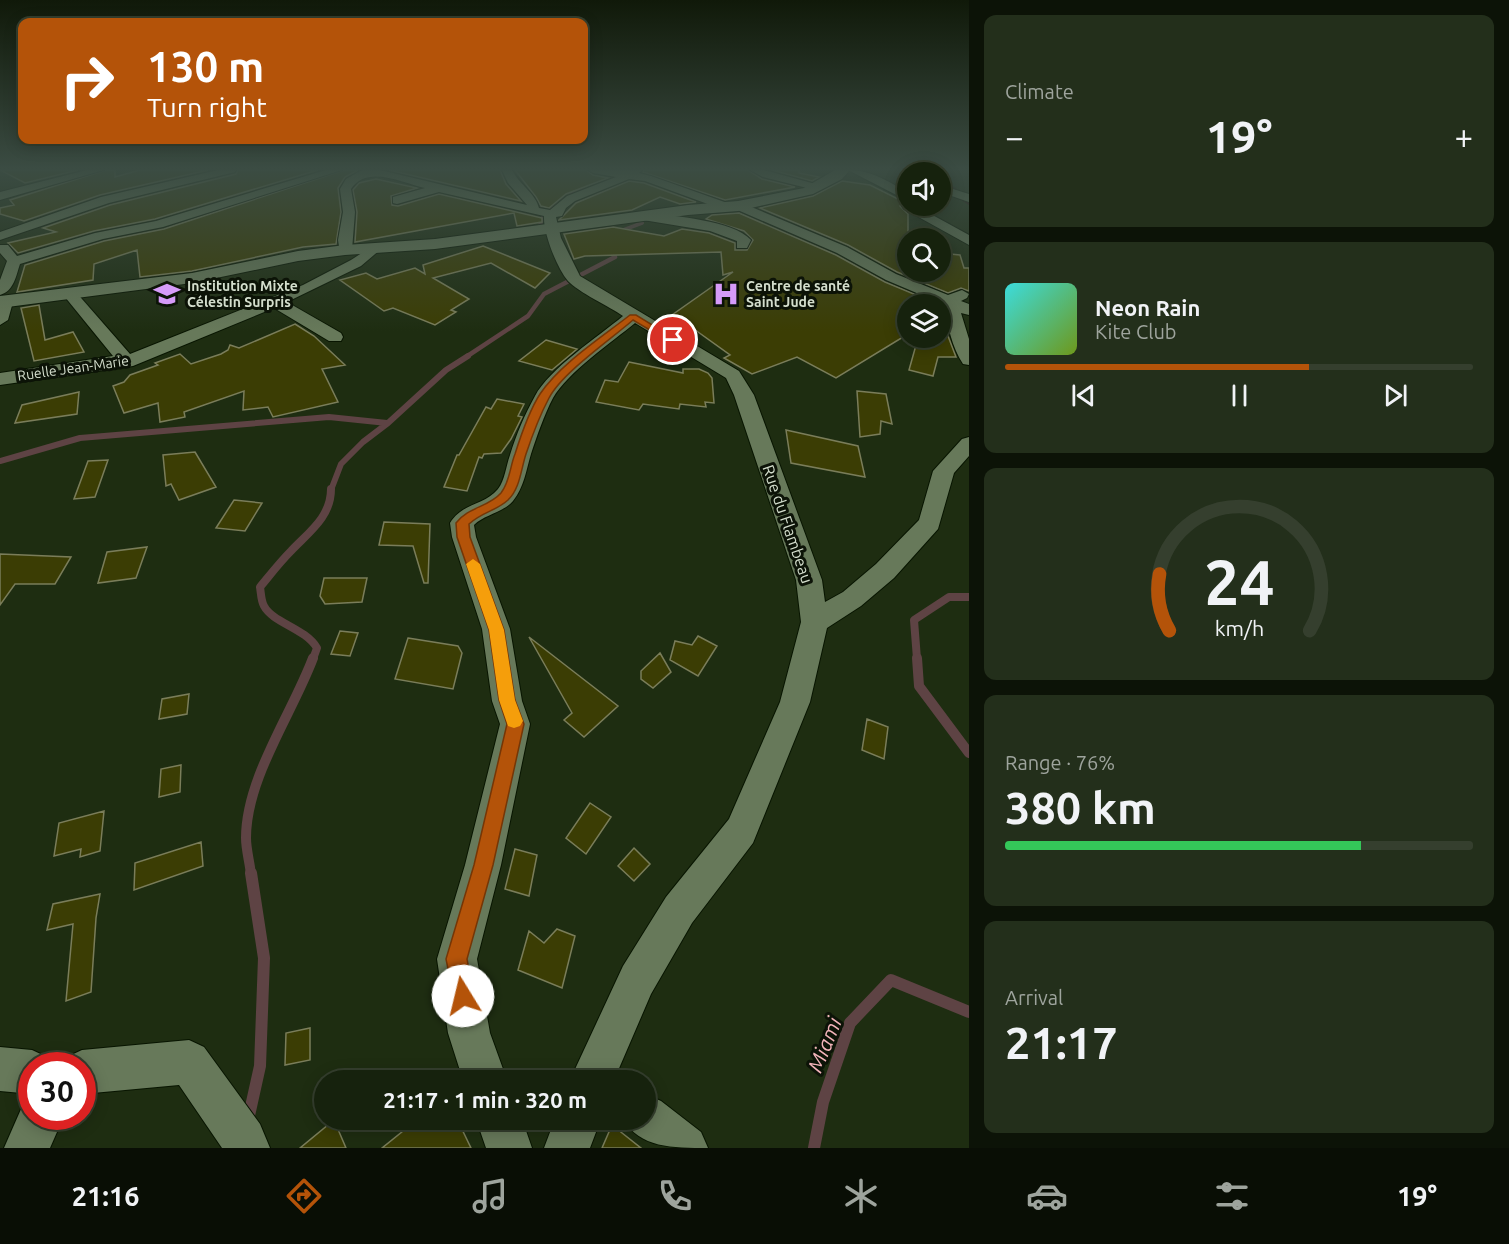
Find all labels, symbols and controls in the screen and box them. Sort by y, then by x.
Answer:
icon: right [48,42,126,120]
text: 130 m [147,43,264,90]
text: Climate [1005,80,1074,103]
text: Turn right [147,92,267,122]
text: 19° [1206,111,1272,162]
text: − [1005,118,1024,155]
text: + [1454,118,1473,155]
map controls [897,162,951,348]
button: sound [897,162,951,216]
button: search [897,228,951,282]
place label: Institution Mixte Célestin Surpris [187,278,298,310]
place label: Centre de santé Saint Jude [746,278,850,310]
school or university icon: Institution Mixte Célestin Surpris [152,279,182,309]
hospital icon: Centre de santé Saint Jude [711,279,741,309]
button: layers [897,294,951,348]
text: Neon Rain [1095,295,1200,320]
pin [647,314,698,365]
text: Kite Club [1095,320,1177,343]
icon: arrive [656,323,689,356]
street label: Ruelle Jean-Marie [16,352,130,384]
icon: previous [1067,379,1100,412]
icon: pause [1223,379,1256,412]
icon: next [1379,379,1412,412]
street label: Rue du Flambeau [759,462,817,586]
text: 24 [1204,547,1274,617]
text: km/h [1214,616,1264,640]
text: Range · 76% [1005,751,1115,774]
text: 380 km [1005,782,1156,833]
position arrow [431,964,495,1028]
text: Arrival [1005,986,1063,1009]
water label: Miami [802,1013,846,1076]
text: 21:17 [1005,1017,1118,1068]
speed limit sign: 30 [18,1052,96,1130]
text: 21:17 · 1 min · 320 m [383,1087,587,1112]
icon: directions [283,1175,325,1217]
icon: music [469,1175,511,1217]
icon: phone [654,1175,696,1217]
icon: climate [840,1175,882,1217]
icon: car [1026,1175,1068,1217]
icon: filters [1211,1175,1253,1217]
text: 21:16 [72,1181,139,1211]
text: 19° [1397,1181,1437,1211]

